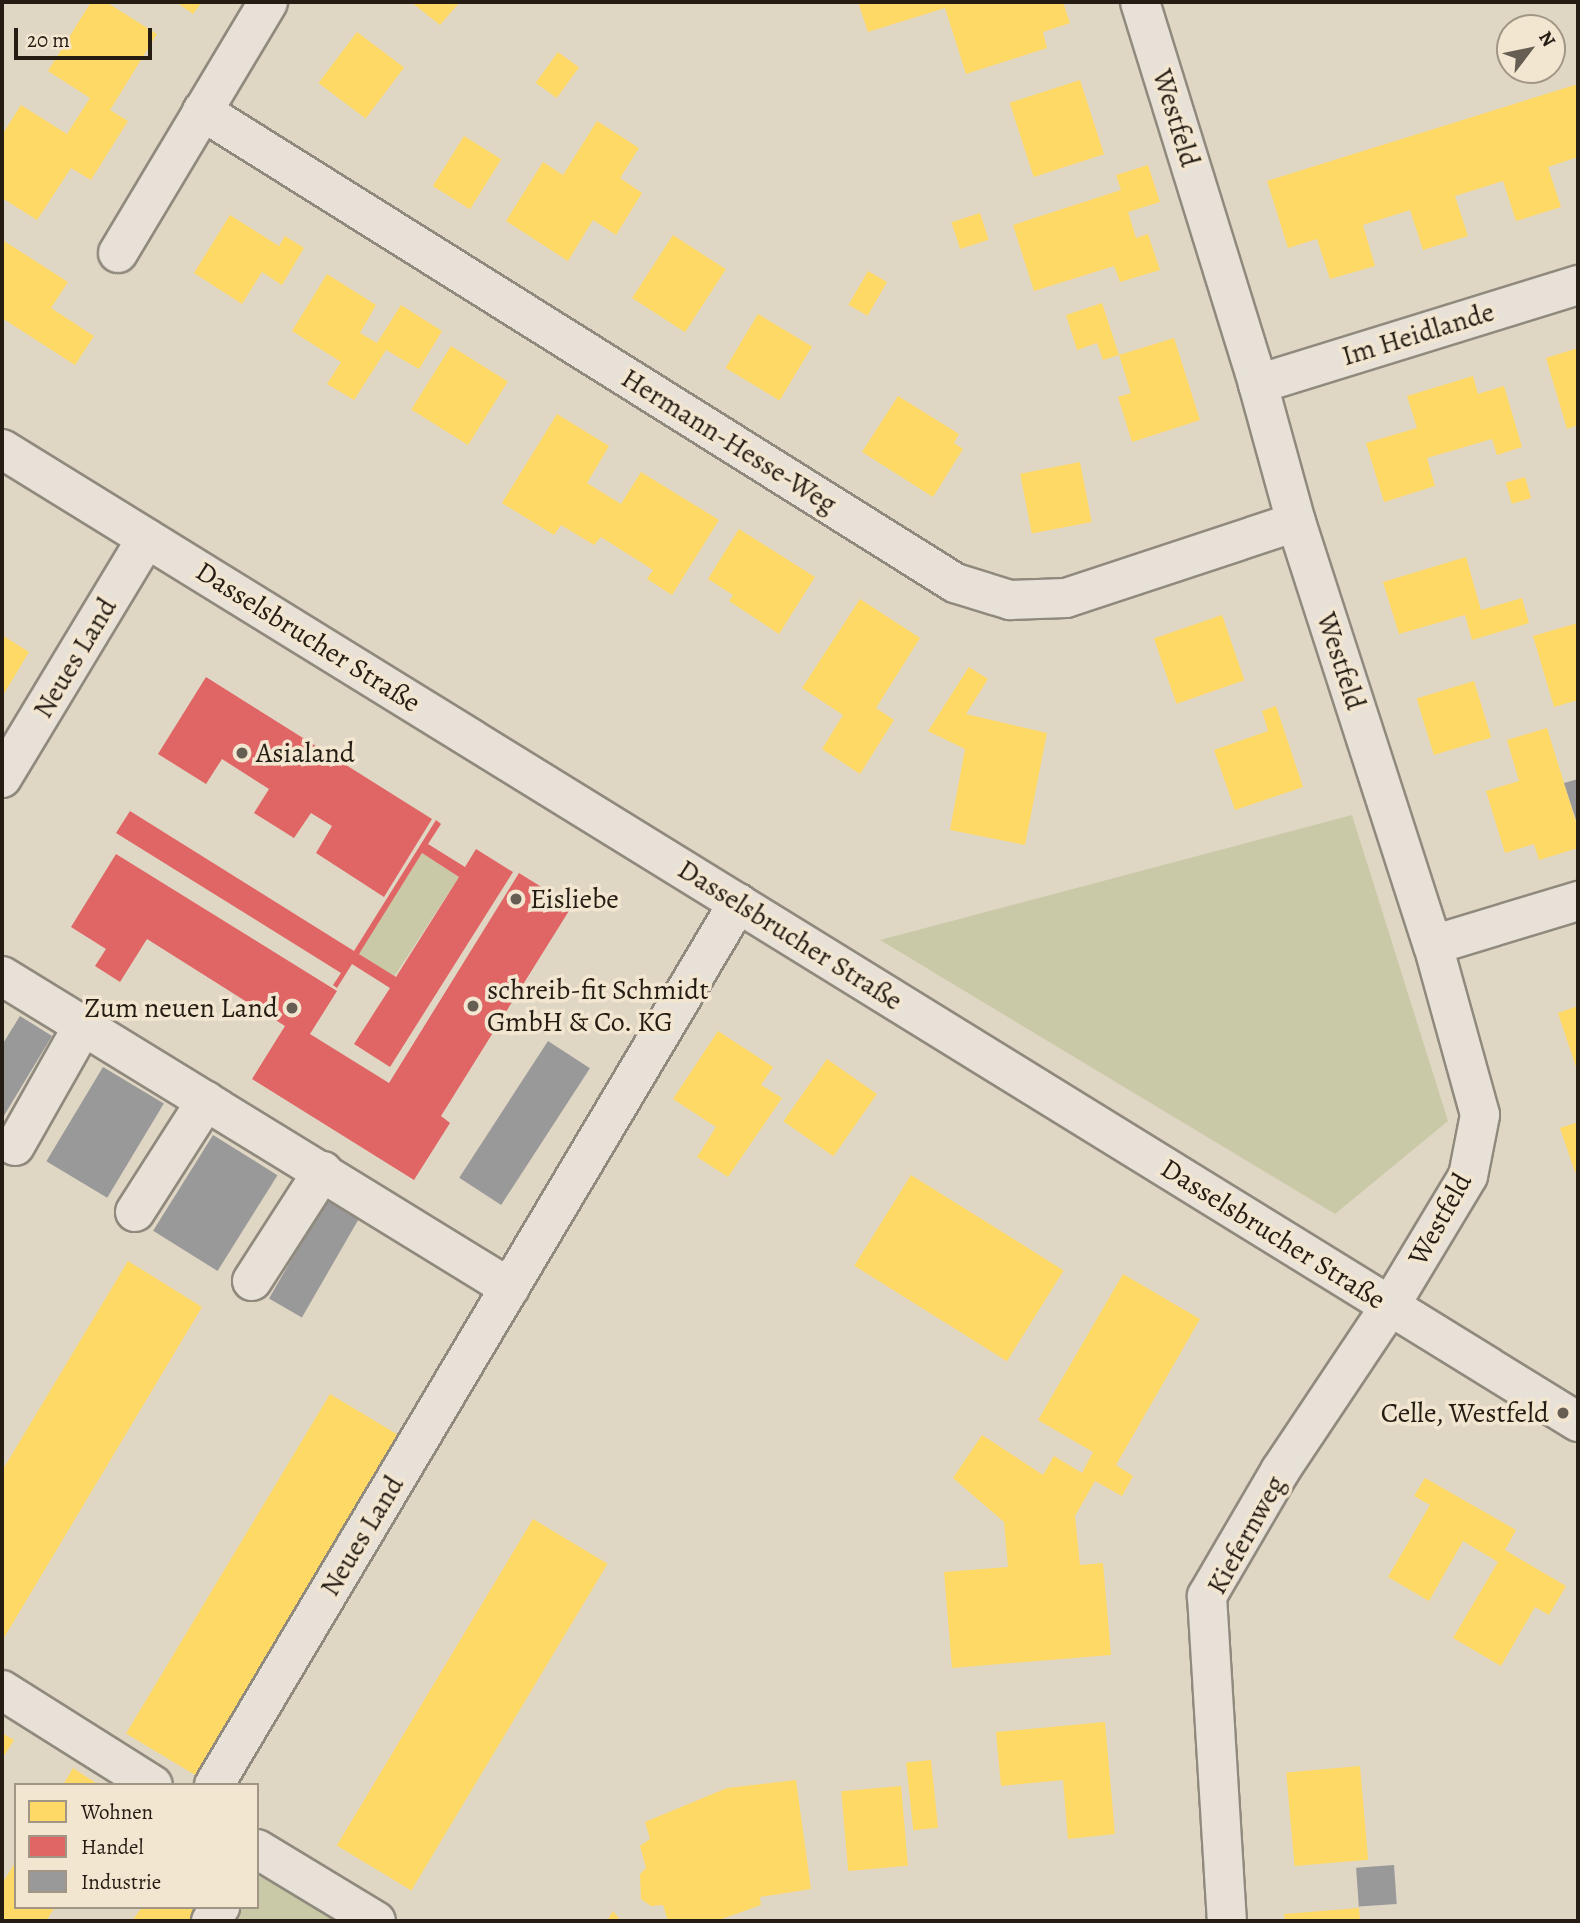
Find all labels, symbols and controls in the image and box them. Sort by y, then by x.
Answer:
scale bar [18,14,156,58]
north arrow [1496,14,1566,84]
text: 20 m [27,26,70,54]
text: N [1532,26,1562,52]
street label: Westfeld [1145,65,1207,171]
street label: Im Heidlande [1338,295,1498,373]
street label: Hermann-Hesse-Weg [615,361,843,521]
street label: Dasselsbrucher Straße [190,554,426,720]
street label: Neues Land [26,592,124,724]
street label: Westfeld [1310,608,1372,714]
place label: Asialand [256,736,355,770]
marker: Asialand [234,745,250,761]
street label: Dasselsbrucher Straße [672,852,908,1018]
place label: Eisliebe [530,882,619,916]
marker: Eisliebe [508,891,524,907]
place label: schreib-fit Schmidt GmbH & Co. KG [487,973,709,1039]
place label: Zum neuen Land [84,991,278,1025]
marker: schreib-fit Schmidt GmbH & Co. KG [465,998,481,1014]
marker: Zum neuen Land [284,1000,300,1016]
street label: Dasselsbrucher Straße [1155,1151,1391,1317]
street label: Westfeld [1401,1167,1479,1271]
place label: Celle, Westfeld [1380,1396,1549,1430]
marker: Celle, Westfeld [1555,1405,1571,1421]
street label: Neues Land [313,1470,411,1602]
street label: Kiefernweg [1200,1470,1292,1600]
legend [14,1783,259,1909]
text: Wohnen [81,1798,153,1826]
text: Handel [81,1833,144,1861]
text: Industrie [81,1868,161,1896]

